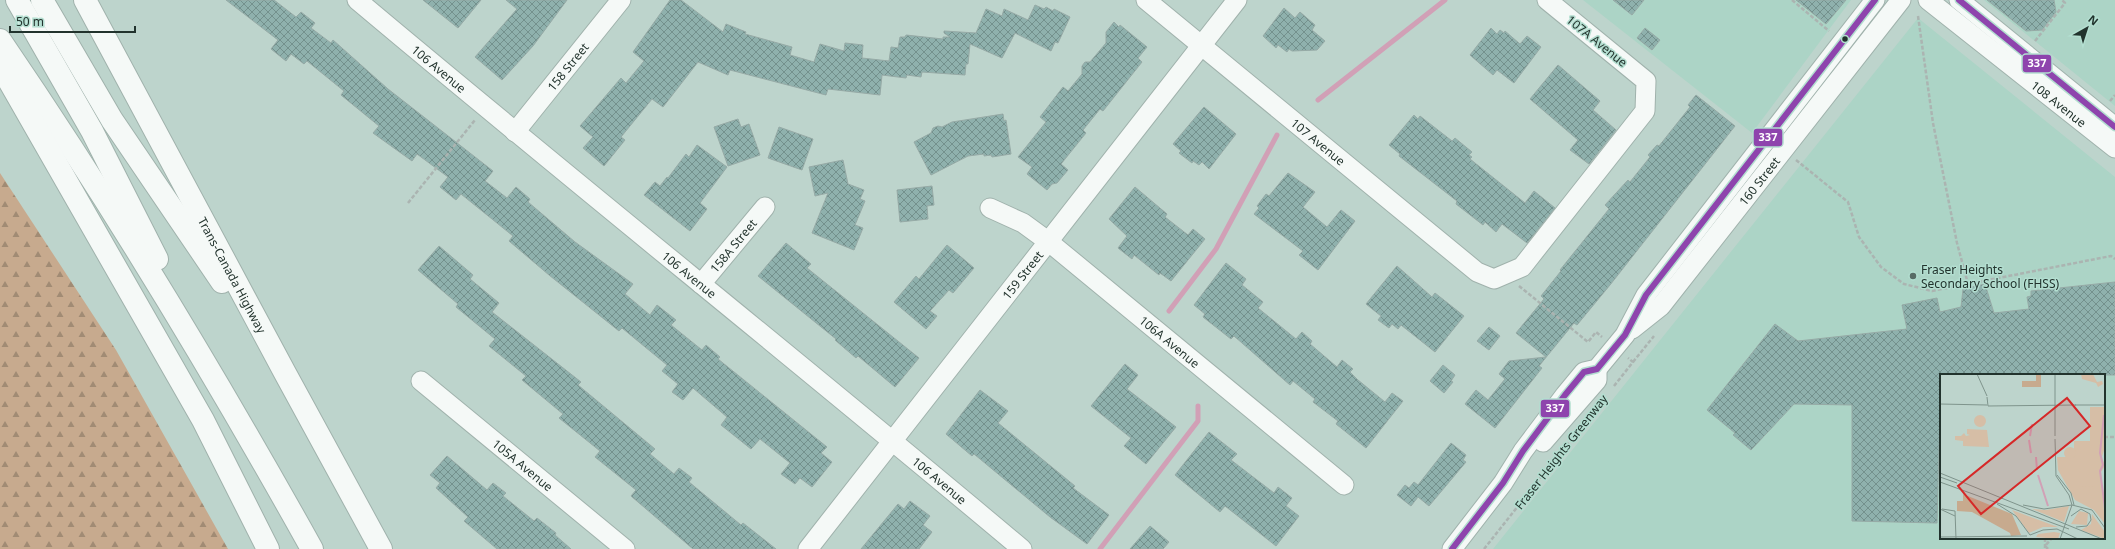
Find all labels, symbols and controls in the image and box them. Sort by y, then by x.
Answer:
scale bar [10,8,135,34]
north arrow [2067,8,2107,48]
street label: 107A Avenue [1563,11,1631,71]
text: N [2085,11,2102,28]
text: 50 m [16,13,44,30]
unlabelled marker [1840,34,1850,44]
street label: 158 Street [543,38,593,94]
street label: 106 Avenue [408,41,470,96]
line badge: 337 [2022,54,2052,73]
text: 337 [2028,55,2046,70]
street label: 108 Avenue [2028,77,2090,131]
street label: 107 Avenue [1287,114,1349,169]
line badge: 337 [1753,128,1783,147]
text: 337 [1759,129,1777,144]
street label: 160 Street [1735,153,1784,209]
street label: Trans-Canada Highway [194,214,271,337]
street label: 158A Street [706,215,761,276]
street label: 159 Street [998,246,1047,303]
street label: 106 Avenue [658,247,720,302]
place label: Fraser Heights Secondary School (FHSS) [1921,261,2059,292]
marker: Fraser Heights Secondary School (FHSS) [1908,271,1918,281]
street label: 106A Avenue [1136,312,1204,372]
inset map [1940,374,2105,539]
street label: Fraser Heights Greenway [1511,390,1612,513]
line badge: 337 [1540,399,1570,418]
text: 337 [1546,400,1564,415]
street label: 105A Avenue [489,435,557,495]
street label: 106 Avenue [909,453,971,508]

